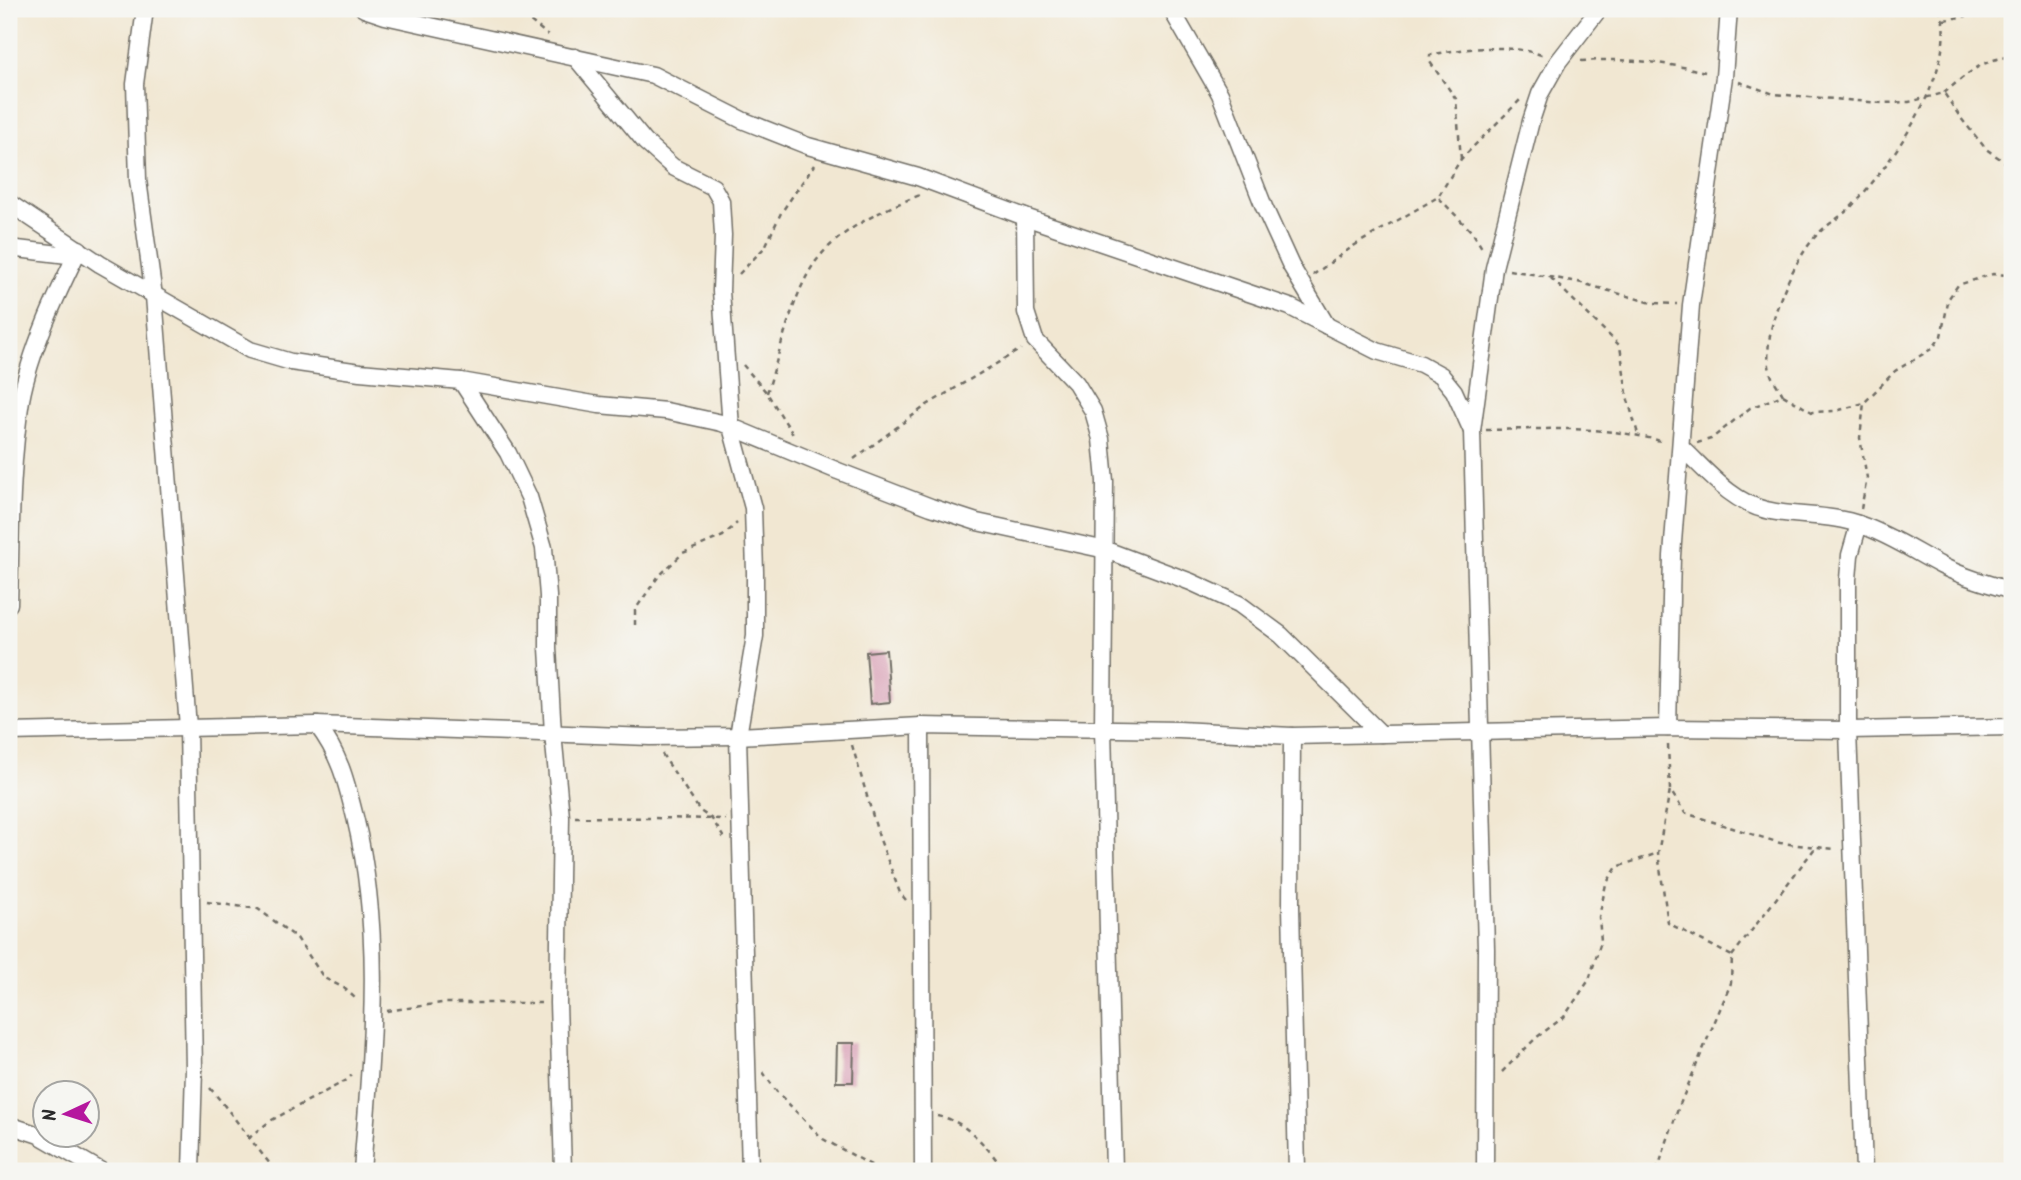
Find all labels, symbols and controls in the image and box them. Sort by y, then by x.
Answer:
north arrow [32,1078,102,1148]
text: N [36,1108,66,1122]

